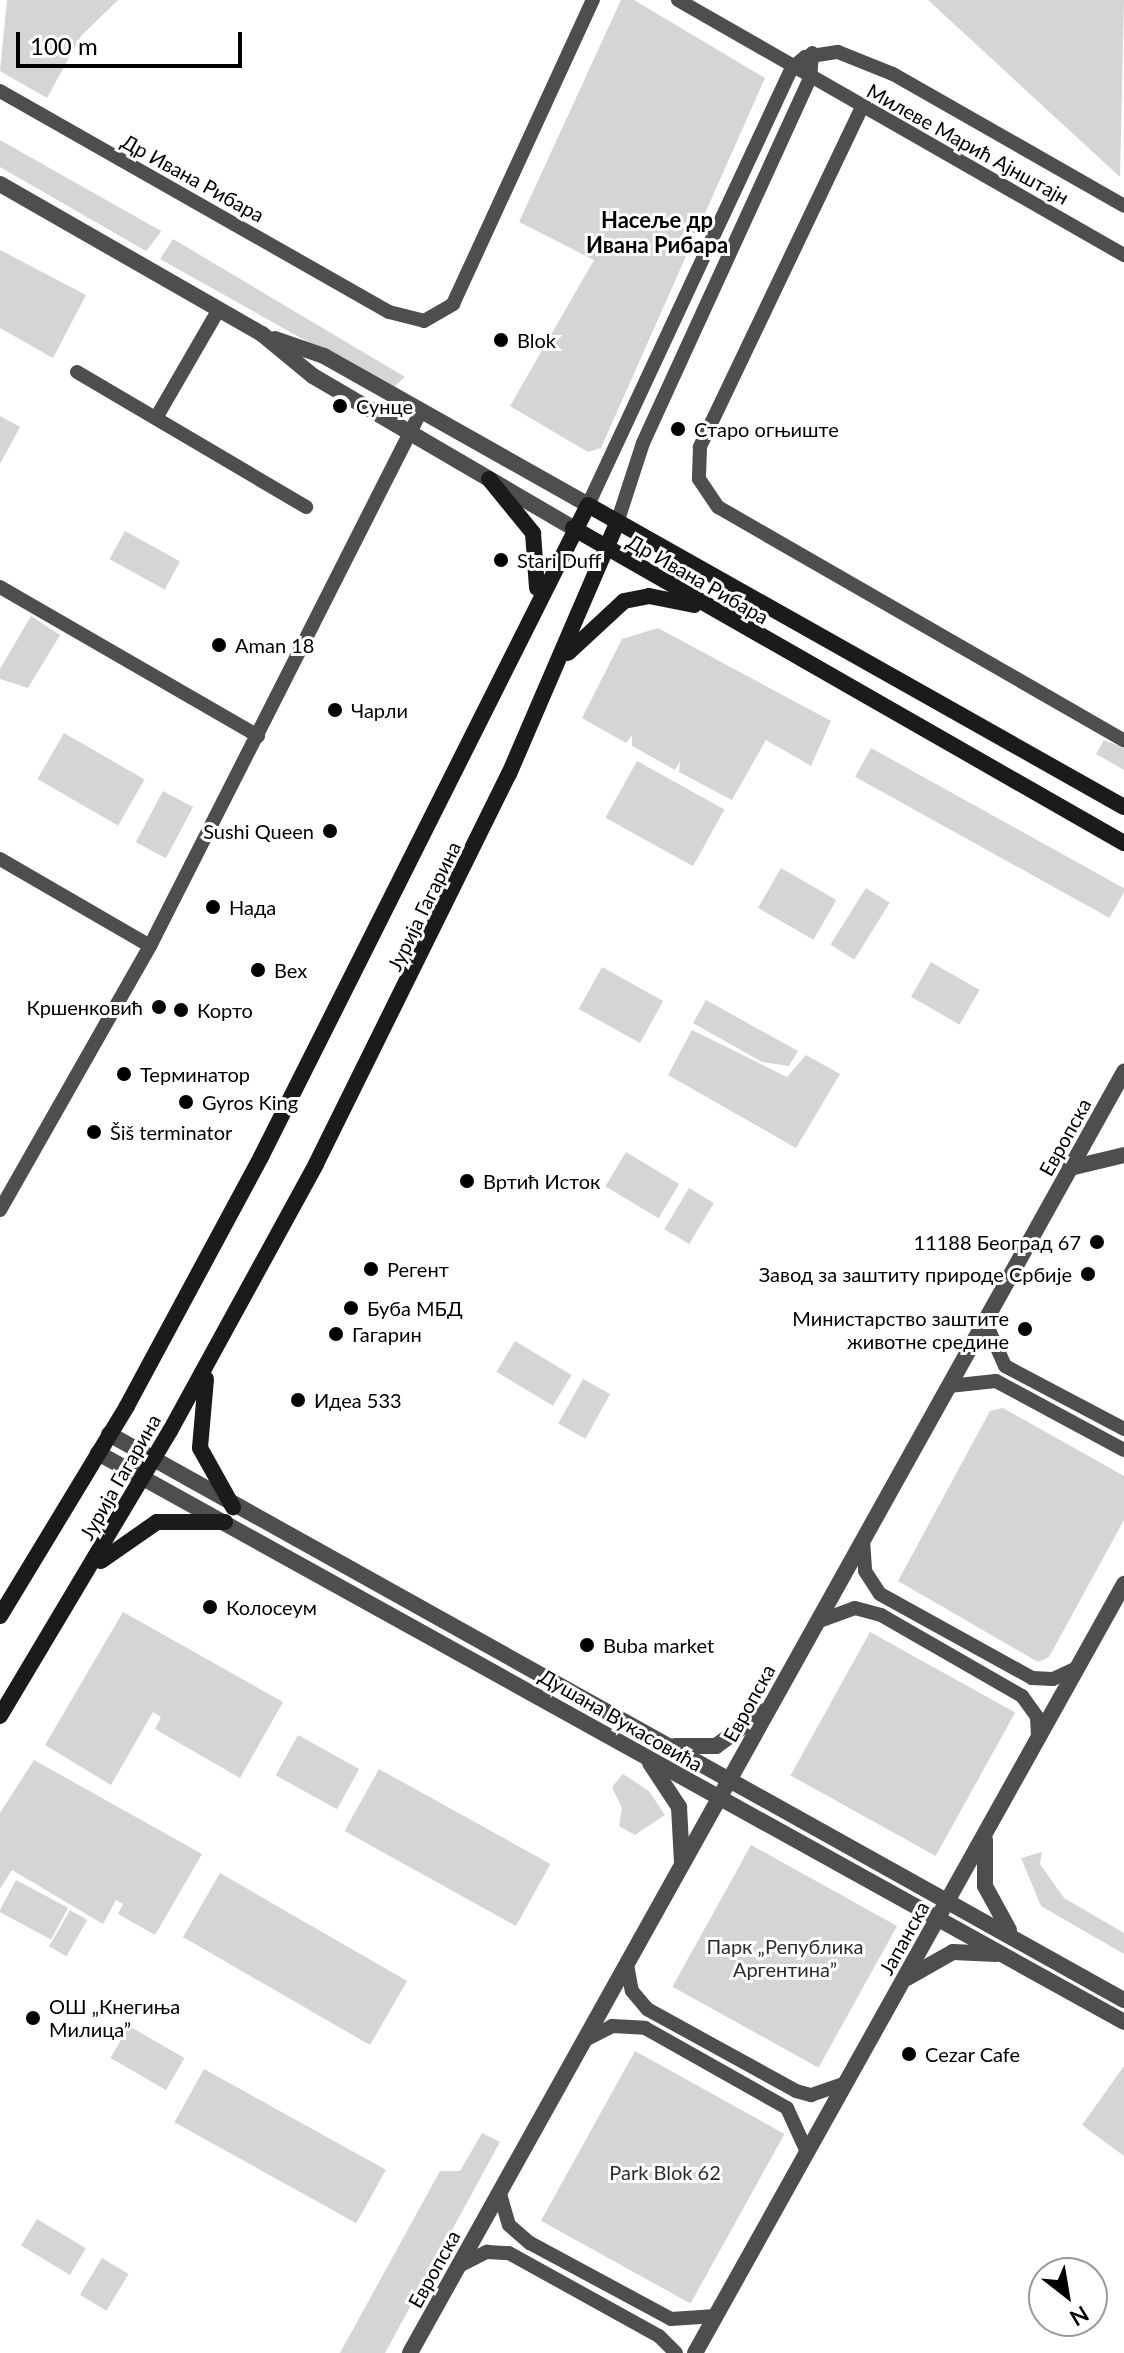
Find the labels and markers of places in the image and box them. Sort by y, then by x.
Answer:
place label: Blok [517,328,556,352]
marker: Blok [492,331,510,349]
place label: Сунце [356,394,413,418]
marker: Сунце [331,397,349,415]
place label: Старо огњиште [694,417,839,441]
marker: Старо огњиште [669,420,687,438]
place label: Stari Duff [517,548,601,572]
marker: Stari Duff [492,551,510,569]
place label: Aman 18 [235,633,314,657]
marker: Aman 18 [210,636,228,654]
place label: Чарли [351,698,408,722]
marker: Чарли [326,701,344,719]
place label: Sushi Queen [203,819,314,843]
marker: Sushi Queen [321,822,339,840]
place label: Нада [229,895,276,919]
marker: Нада [204,898,222,916]
place label: Bex [274,958,307,982]
marker: Bex [249,961,267,979]
place label: Кршенковић [26,995,143,1019]
marker: Кршенковић [150,998,168,1016]
place label: Корто [197,998,253,1022]
marker: Корто [172,1001,190,1019]
place label: Терминатор [140,1062,250,1086]
marker: Терминатор [115,1065,133,1083]
place label: Gyros King [202,1090,298,1114]
marker: Gyros King [177,1093,195,1111]
place label: Šiš terminator [110,1120,232,1144]
marker: Šiš terminator [85,1123,103,1141]
place label: Вртић Исток [483,1169,600,1193]
marker: Вртић Исток [458,1172,476,1190]
place label: 11188 Београд 67 [914,1230,1081,1254]
marker: 11188 Београд 67 [1088,1233,1106,1251]
place label: Регент [387,1257,449,1281]
marker: Регент [362,1260,380,1278]
place label: Завод за заштиту природе Србије [759,1262,1072,1286]
marker: Завод за заштиту природе Србије [1079,1265,1097,1283]
place label: Буба МБД [367,1296,463,1320]
marker: Буба МБД [342,1299,360,1317]
place label: Министарство заштите животне средине [792,1306,1009,1353]
marker: Министарство заштите животне средине [1016,1320,1034,1338]
place label: Гагарин [352,1322,422,1346]
marker: Гагарин [327,1325,345,1343]
place label: Идеа 533 [314,1388,402,1412]
marker: Идеа 533 [289,1391,307,1409]
place label: Колосеум [226,1595,317,1619]
marker: Колосеум [201,1598,219,1616]
place label: Buba market [603,1633,714,1657]
marker: Buba market [578,1636,596,1654]
place label: ОШ „Кнегиња Милица” [49,1994,180,2041]
marker: ОШ „Кнегиња Милица” [24,2009,42,2027]
place label: Cezar Cafe [925,2042,1020,2066]
marker: Cezar Cafe [900,2045,918,2063]

